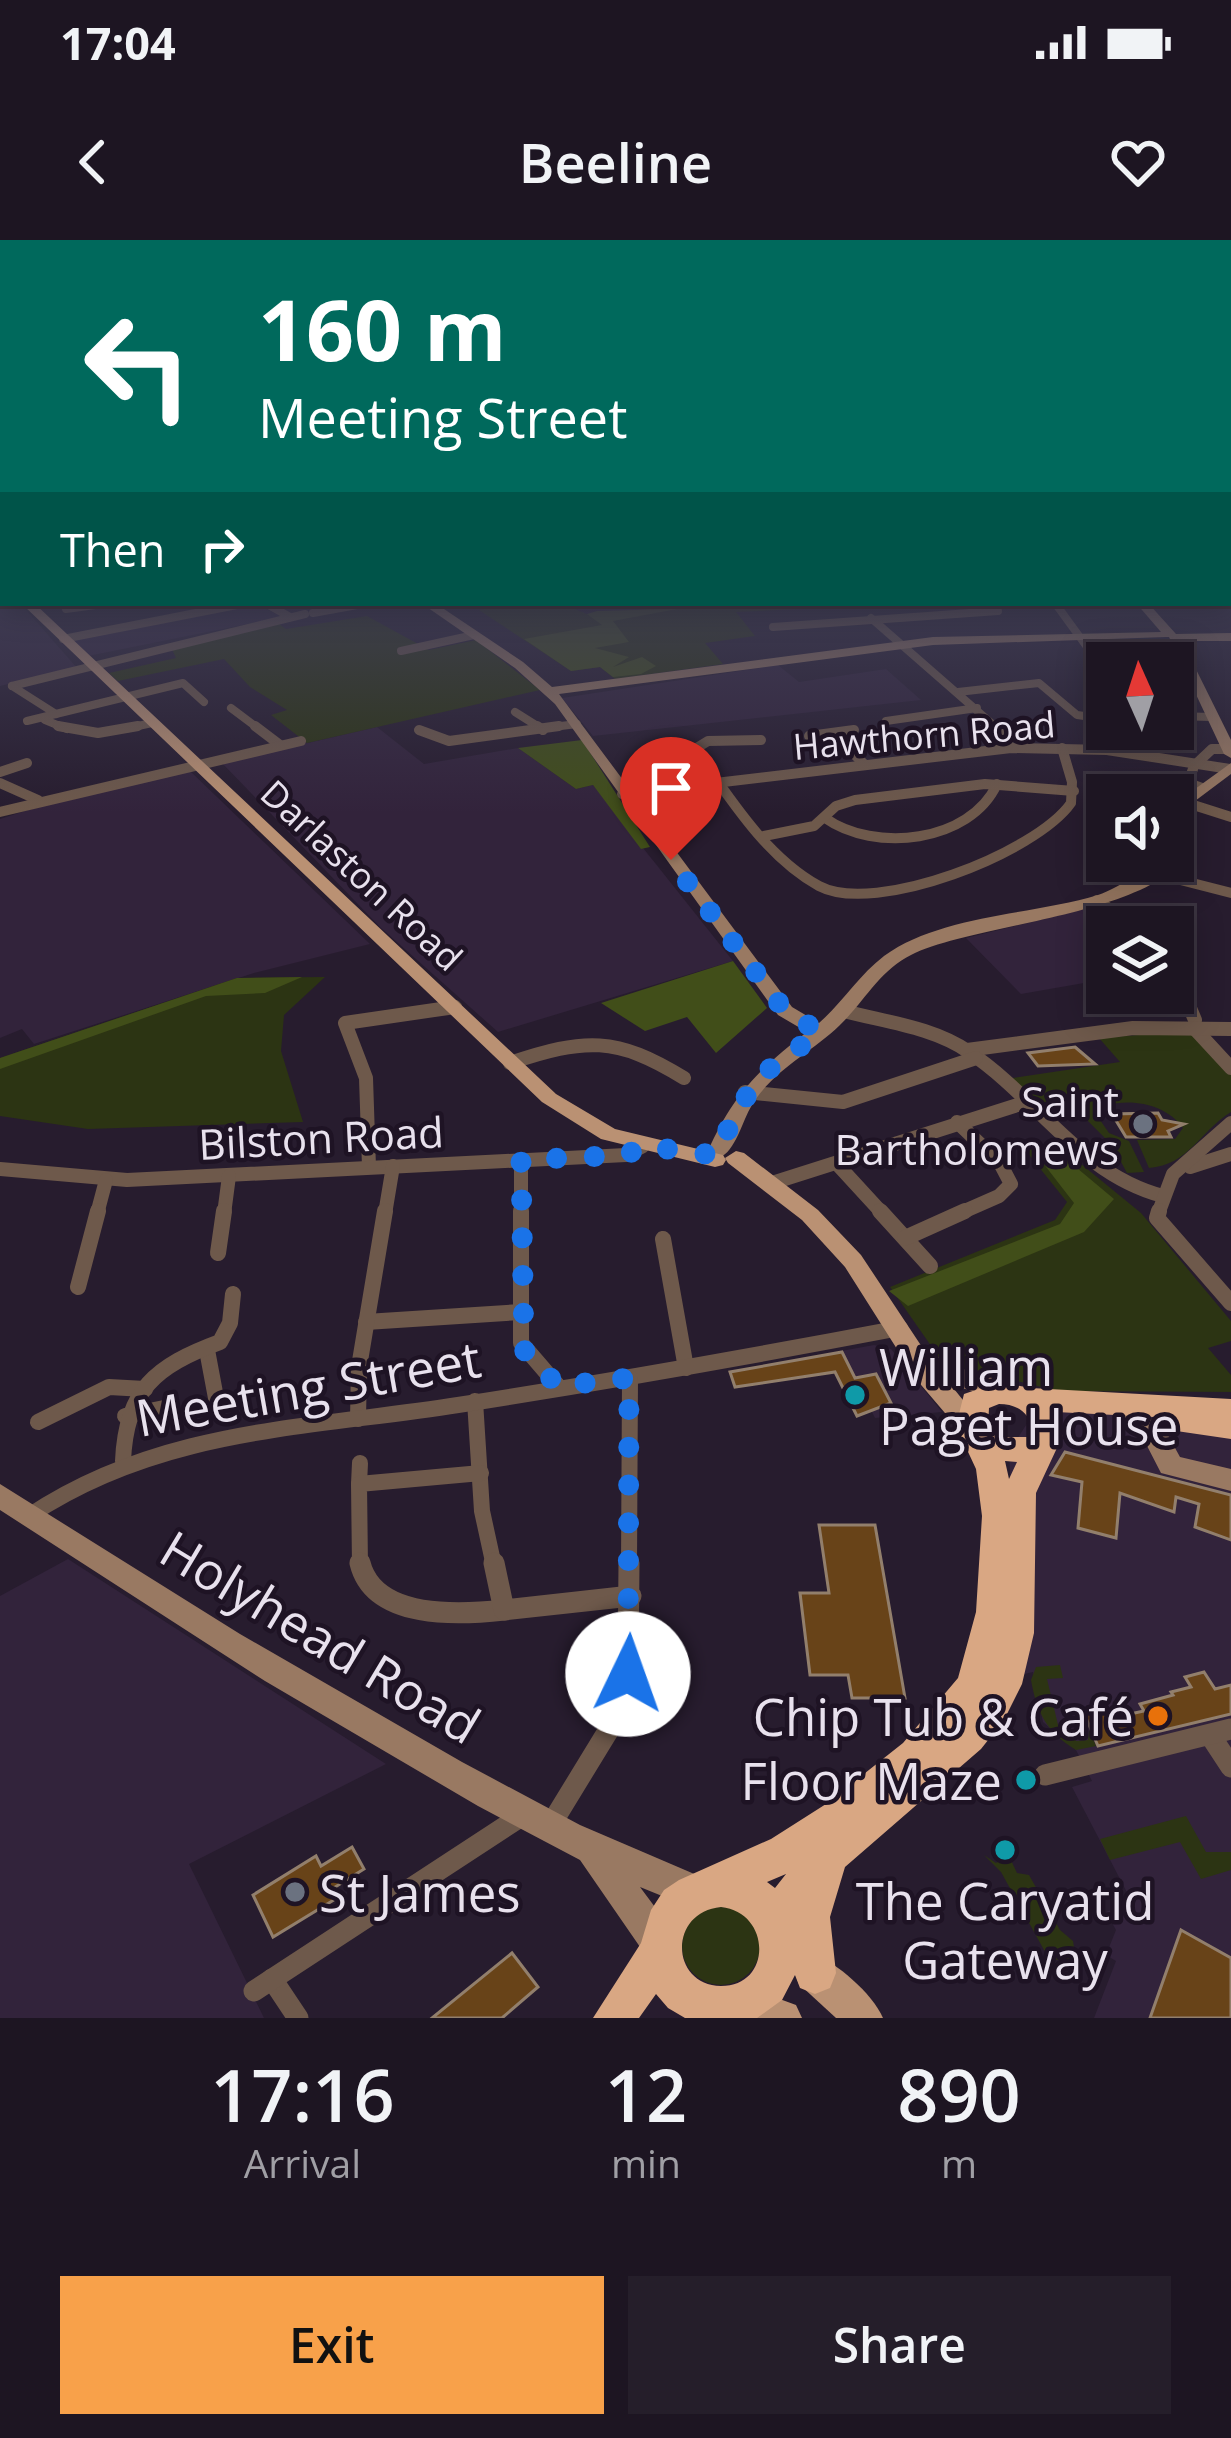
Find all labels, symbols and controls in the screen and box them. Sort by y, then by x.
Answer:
text: 17:04 [60,12,176,73]
text: Beeline [519,125,712,199]
icon: back [60,129,126,195]
icon: heart [1105,129,1171,195]
text: 160 m [258,271,506,386]
icon: left [60,288,216,444]
text: Meeting Street [258,380,627,454]
icon: right [189,516,255,582]
text: Then [60,519,165,580]
north arrow [1086,642,1194,750]
map controls [1086,642,1194,1014]
street label: Hawthorn Road [791,699,1057,771]
pin [620,737,722,860]
icon: arrive [638,755,704,821]
street label: Darlaston Road [251,769,473,981]
button: sound [1086,774,1194,882]
button: layers [1086,906,1194,1014]
place label: Saint Bartholomews [834,1072,1119,1177]
street label: Bilston Road [197,1102,445,1172]
marker: Saint Bartholomews [1130,1111,1156,1137]
street label: Meeting Street [130,1322,486,1452]
place label: William Paget House [879,1331,1178,1460]
marker: William Paget House [842,1382,868,1408]
street label: Holyhead Road [148,1513,494,1759]
position arrow [565,1611,691,1737]
place label: Chip Tub & Café [753,1681,1134,1751]
marker: Chip Tub & Café [1145,1703,1171,1729]
place label: Floor Maze [741,1745,1002,1815]
marker: Floor Maze [1013,1767,1039,1793]
marker: The Caryatid Gateway [992,1837,1018,1863]
place label: St James [319,1857,521,1927]
place label: The Caryatid Gateway [856,1865,1154,1994]
marker: St James [282,1879,308,1905]
text: 17:16 [210,2045,395,2143]
text: 12 [605,2045,687,2143]
text: 890 [897,2045,1021,2143]
text: Arrival [244,2136,361,2189]
text: min [611,2136,681,2189]
text: m [941,2136,977,2189]
button: Exit [60,2276,604,2414]
button: Share [628,2276,1171,2414]

